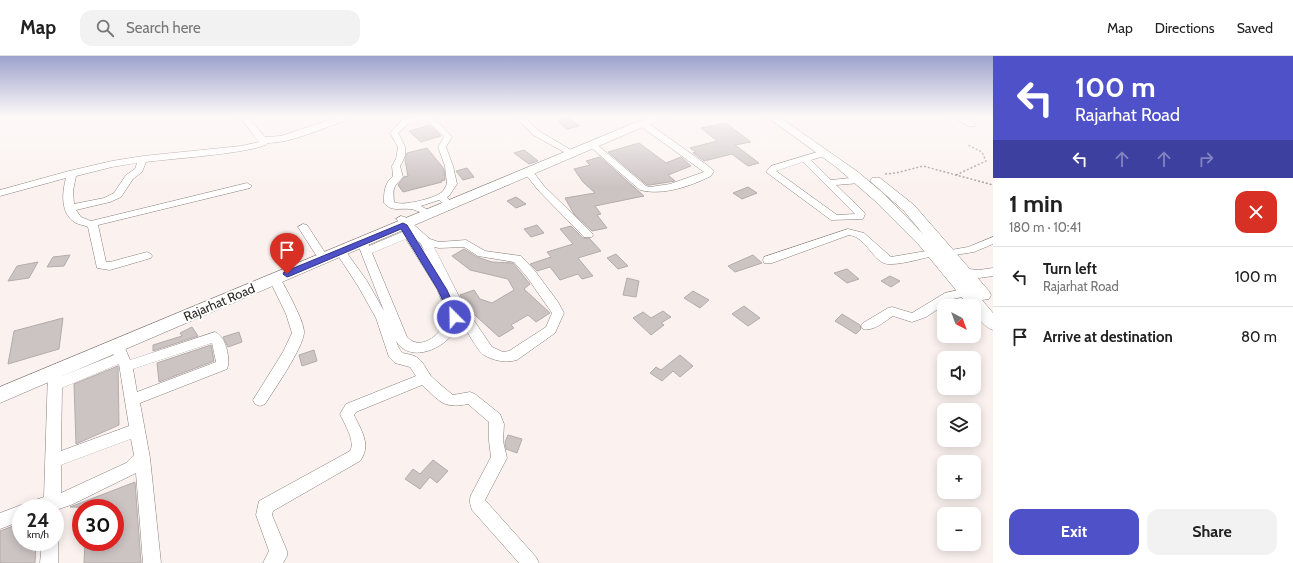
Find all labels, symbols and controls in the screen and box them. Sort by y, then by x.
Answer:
search box [80,10,360,46]
text: Map [20,16,56,39]
icon: search [94,17,116,39]
text: Search here [126,19,201,37]
text: Map [1107,19,1133,37]
text: Directions [1155,19,1215,37]
text: Saved [1237,19,1273,37]
text: 100 m [1075,70,1156,104]
icon: left [1009,72,1061,124]
text: Rajarhat Road [1075,104,1180,126]
icon: left [1069,148,1091,170]
icon: ahead [1111,148,1133,170]
icon: ahead [1153,148,1175,170]
icon: right [1195,148,1217,170]
text: 1 min [1009,189,1063,218]
button: close [1235,191,1277,233]
text: 180 m · 10:41 [1009,219,1081,235]
pin [270,233,304,274]
icon: arrive [276,239,298,261]
text: Turn left [1043,260,1097,278]
icon: left [1009,266,1031,288]
text: 100 m [1235,268,1277,286]
text: Rajarhat Road [1043,278,1119,294]
street label: Rajarhat Road [181,280,257,325]
position arrow [433,296,475,338]
north arrow [937,299,981,343]
map controls [937,299,981,551]
icon: arrive [1009,326,1031,348]
text: Arrive at destination [1043,328,1173,346]
text: 80 m [1241,328,1277,346]
button: sound [937,351,981,395]
button: layers [937,403,981,447]
button: + [937,455,981,499]
speed limit sign: 30 [72,499,124,551]
button: − [937,507,981,551]
text: 24 [27,508,50,532]
button: Exit [1009,509,1139,555]
button: Share [1147,509,1277,555]
text: km/h [27,528,49,541]

